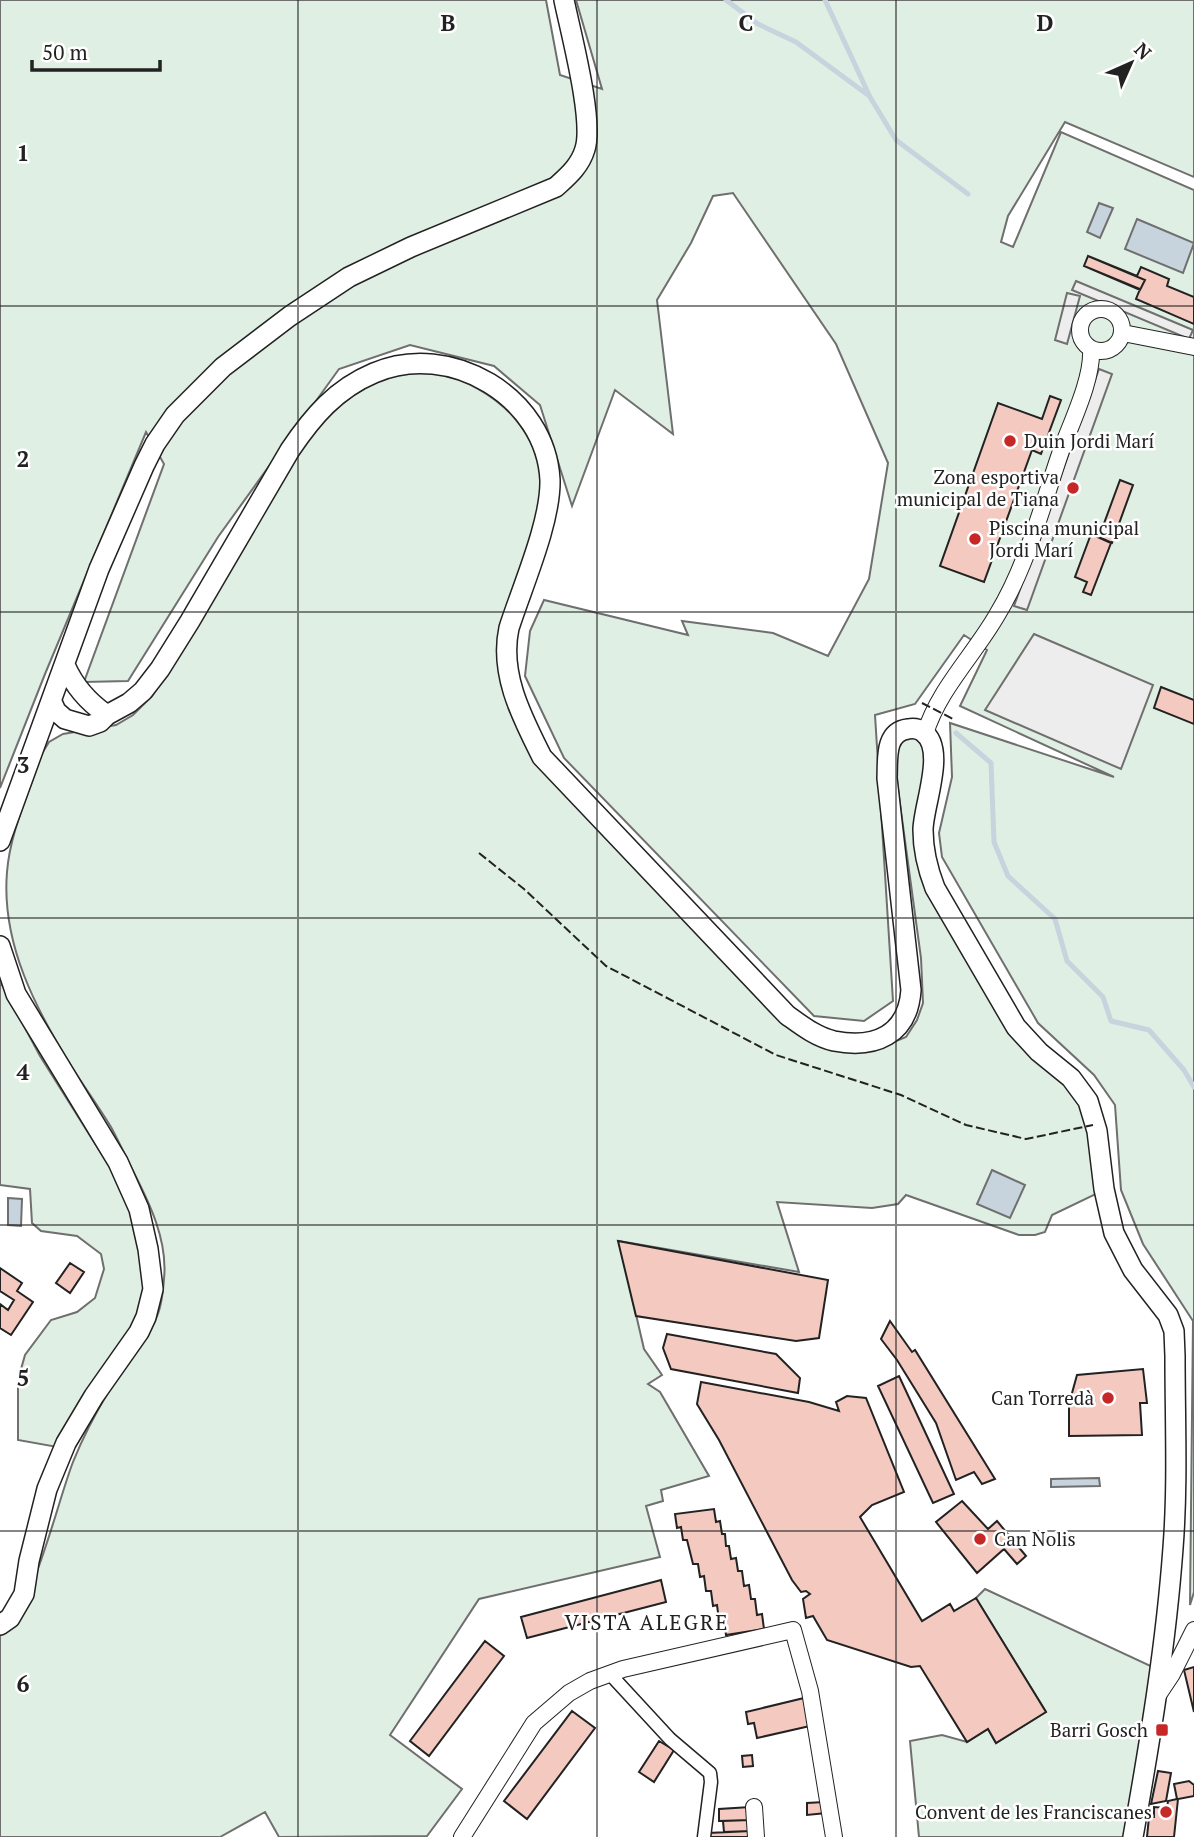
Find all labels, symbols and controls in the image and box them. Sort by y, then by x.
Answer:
text: B [441,7,456,38]
text: C [739,7,754,38]
text: D [1037,7,1054,38]
scale bar [32,28,159,72]
north arrow [1096,28,1166,98]
text: N [1129,37,1158,65]
text: 50 m [42,38,88,66]
text: 1 [17,137,30,168]
place label: Duin Jordi Marí [1024,428,1155,453]
marker: Duin Jordi Marí [1002,433,1018,449]
text: 2 [17,443,30,474]
place label: Zona esportiva municipal de Tiana [897,464,1059,511]
marker: Zona esportiva municipal de Tiana [1065,480,1081,496]
place label: Piscina municipal Jordi Marí [989,515,1139,562]
marker: Piscina municipal Jordi Marí [967,531,983,547]
text: 3 [17,749,30,780]
text: 4 [17,1056,30,1087]
text: 5 [17,1362,30,1393]
place label: Can Torredà [991,1385,1094,1410]
marker: Can Torredà [1100,1390,1116,1406]
place label: Can Nolis [994,1526,1076,1551]
marker: Can Nolis [972,1531,988,1547]
district label: VISTA ALEGRE [564,1608,730,1636]
text: 6 [17,1668,30,1699]
place label: Barri Gosch [1050,1717,1148,1742]
marker: Barri Gosch [1154,1722,1170,1738]
place label: Convent de les Franciscanes [915,1799,1152,1824]
marker: Convent de les Franciscanes [1158,1804,1174,1820]

